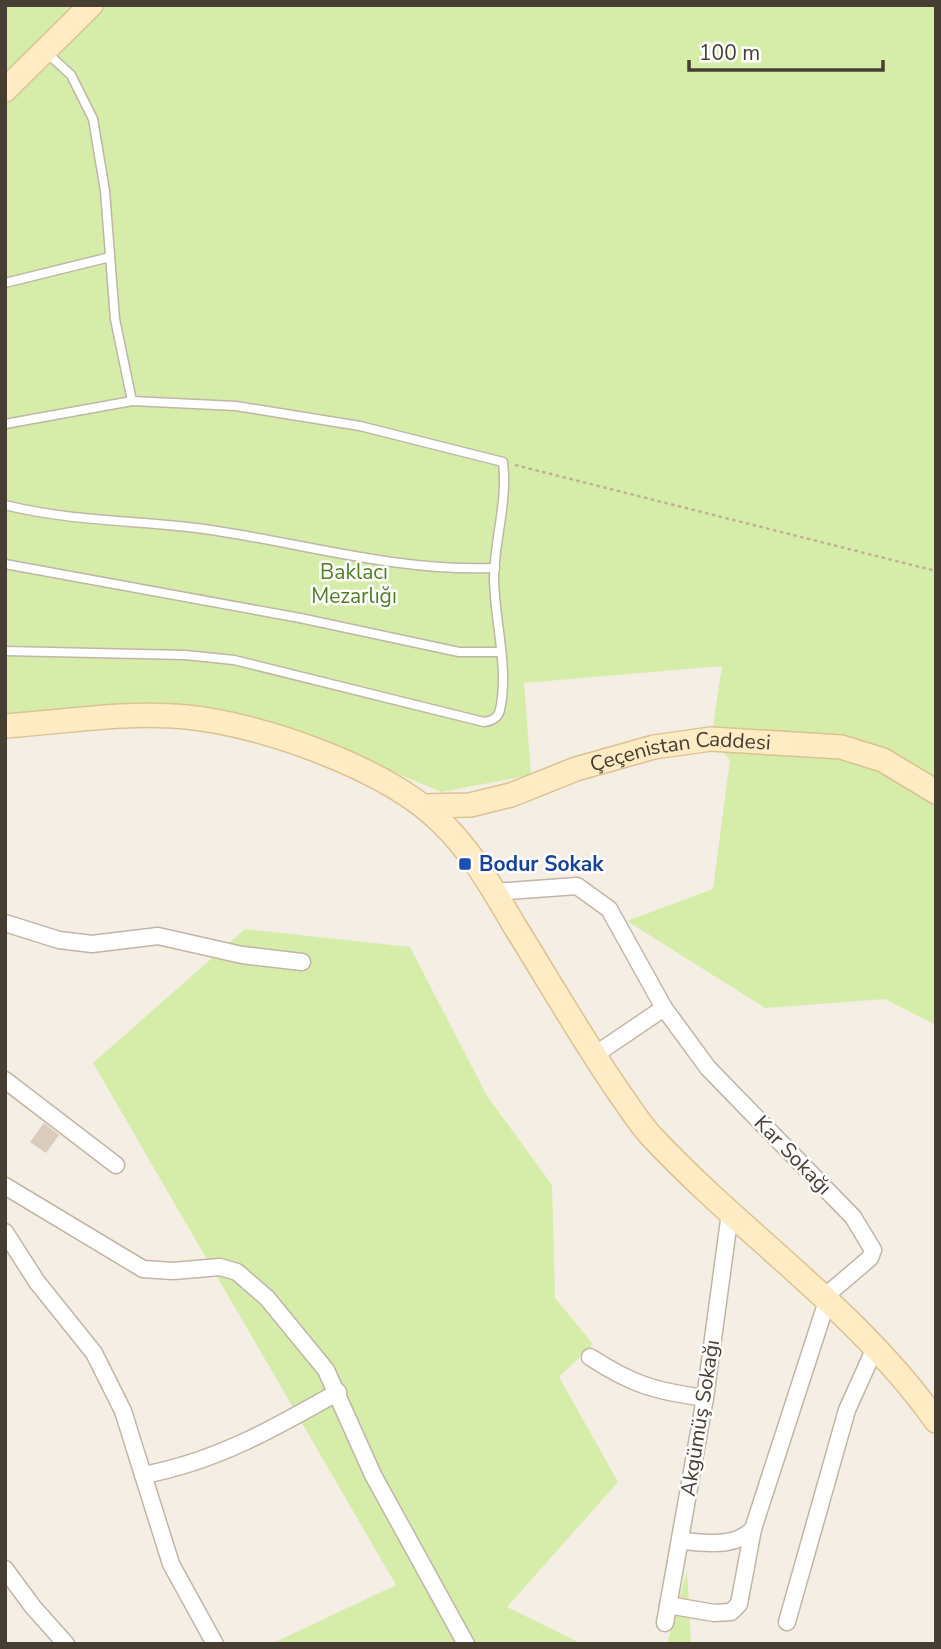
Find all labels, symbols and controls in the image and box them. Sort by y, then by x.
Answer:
scale bar [689,28,883,72]
text: 100 m [699,39,760,67]
park label: Baklacı Mezarlığı [311,558,397,610]
street label: Çeçenistan Caddesi [587,725,772,778]
place label: Bodur Sokak [479,850,604,878]
marker: Bodur Sokak [457,856,473,872]
street label: Kar Sokağı [748,1109,838,1201]
street label: Akgümüş Sokağı [674,1338,726,1498]

